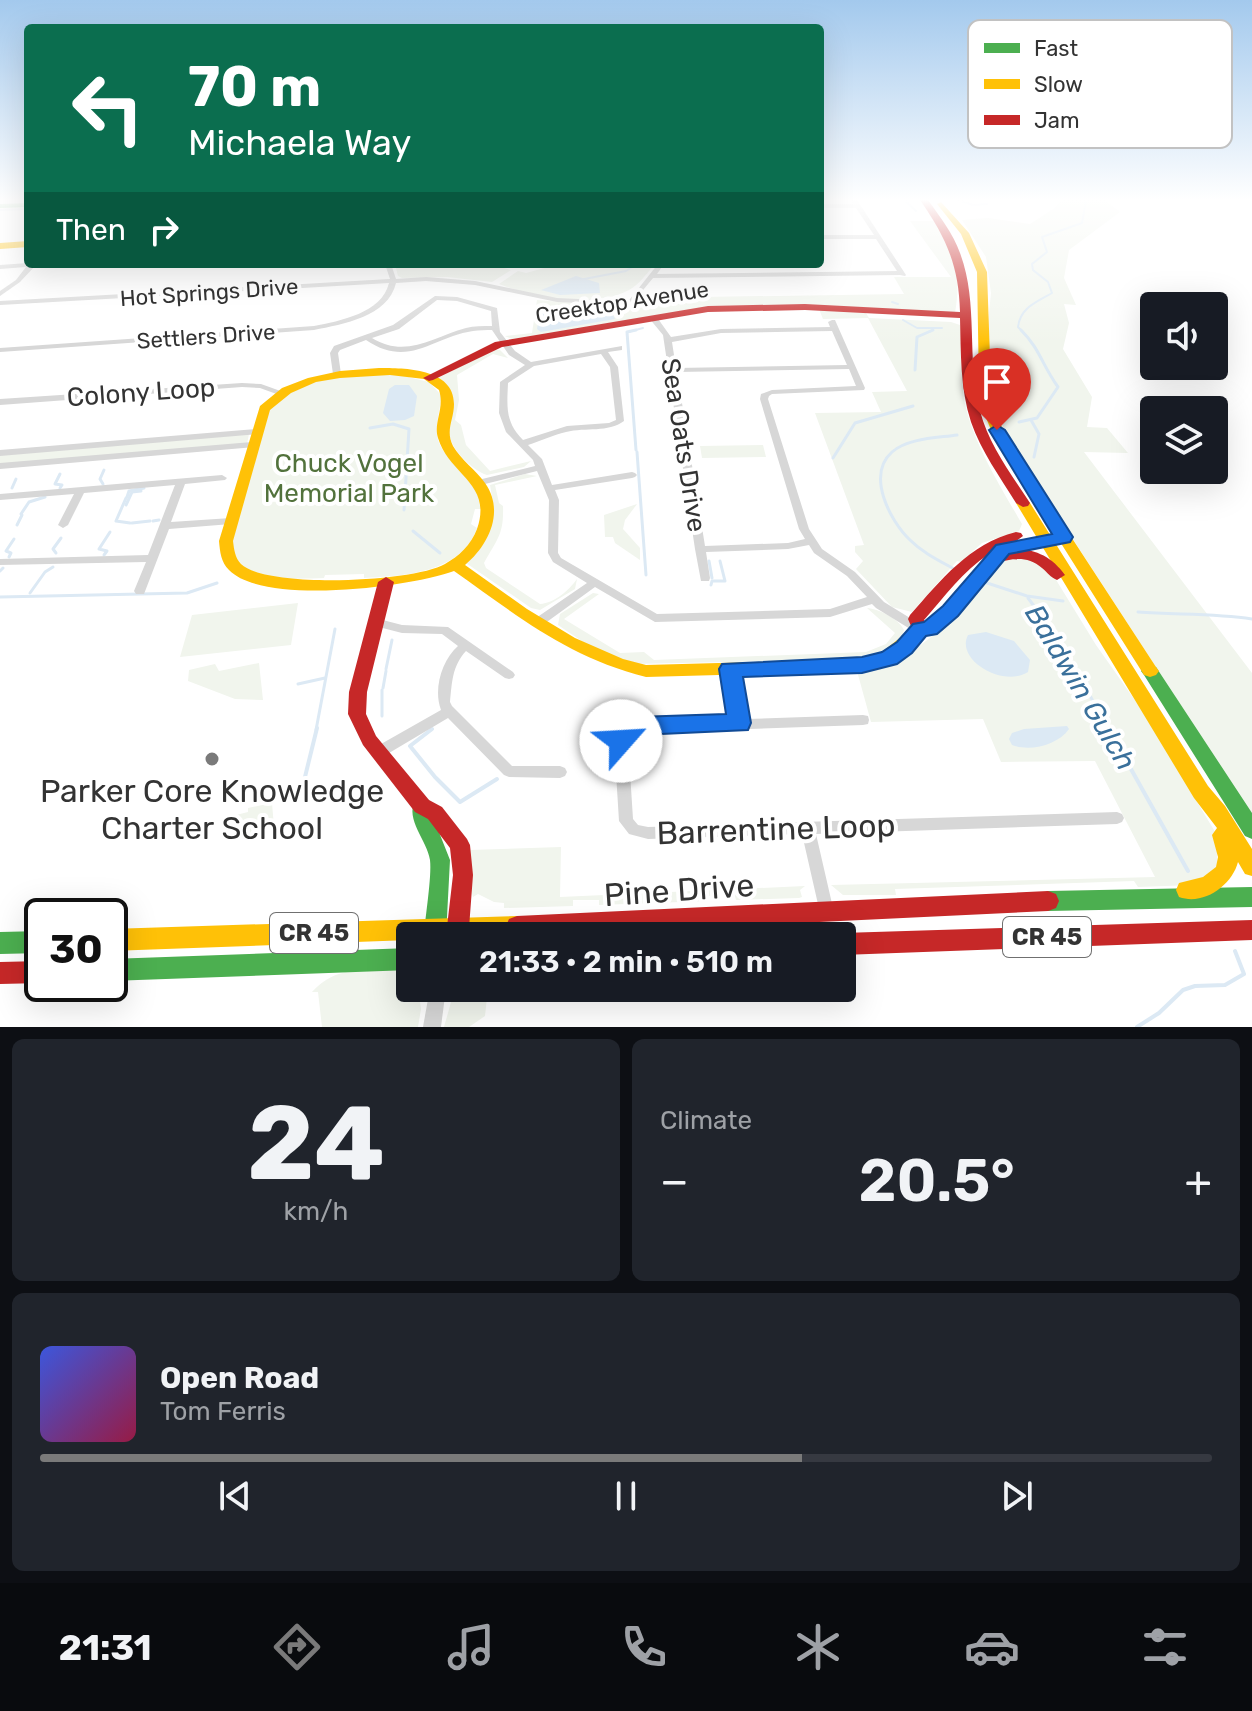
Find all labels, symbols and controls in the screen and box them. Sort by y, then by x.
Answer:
legend [968,20,1232,148]
text: Fast [1034,35,1079,62]
text: 70 m [188,54,321,120]
icon: left [56,56,160,160]
text: Slow [1034,71,1083,98]
text: Jam [1034,107,1080,134]
text: Michaela Way [188,121,411,164]
icon: right [142,208,186,252]
text: Then [56,212,126,248]
street label: Hot Springs Drive [119,273,299,312]
street label: Creektop Avenue [534,275,711,330]
map controls [1140,292,1228,484]
button: sound [1140,292,1228,380]
street label: Settlers Drive [136,318,276,355]
pin [963,348,1031,430]
street label: Sea Oats Drive [654,356,713,534]
icon: arrive [975,360,1019,404]
street label: Colony Loop [66,372,216,413]
button: layers [1140,396,1228,484]
park label: Chuck Vogel Memorial Park [264,448,435,509]
water label: Baldwin Gulch [1018,599,1143,776]
position arrow [579,699,663,783]
marker: Parker Core Knowledge Charter School [203,750,221,768]
place label: Parker Core Knowledge Charter School [40,772,384,847]
street label: Barrentine Loop [656,806,896,852]
street label: Pine Drive [603,866,755,914]
speed limit sign: 30 [24,898,128,1002]
road number: CR 45 [270,913,358,953]
road number: CR 45 [1003,917,1091,957]
text: 21:33 · 2 min · 510 m [479,944,773,980]
text: 24 [247,1082,385,1205]
text: Climate [660,1105,752,1136]
text: 20.5° [858,1145,1015,1216]
text: − [660,1155,689,1207]
text: + [1185,1155,1212,1207]
text: km/h [284,1196,348,1227]
text: Open Road [160,1360,319,1396]
text: Tom Ferris [160,1396,286,1427]
icon: previous [213,1474,257,1518]
icon: pause [604,1474,648,1518]
icon: next [995,1474,1039,1518]
icon: directions [269,1619,325,1675]
icon: music [443,1619,499,1675]
icon: phone [616,1619,672,1675]
icon: climate [790,1619,846,1675]
icon: car [964,1619,1020,1675]
icon: filters [1137,1619,1193,1675]
text: 21:31 [59,1626,152,1669]

